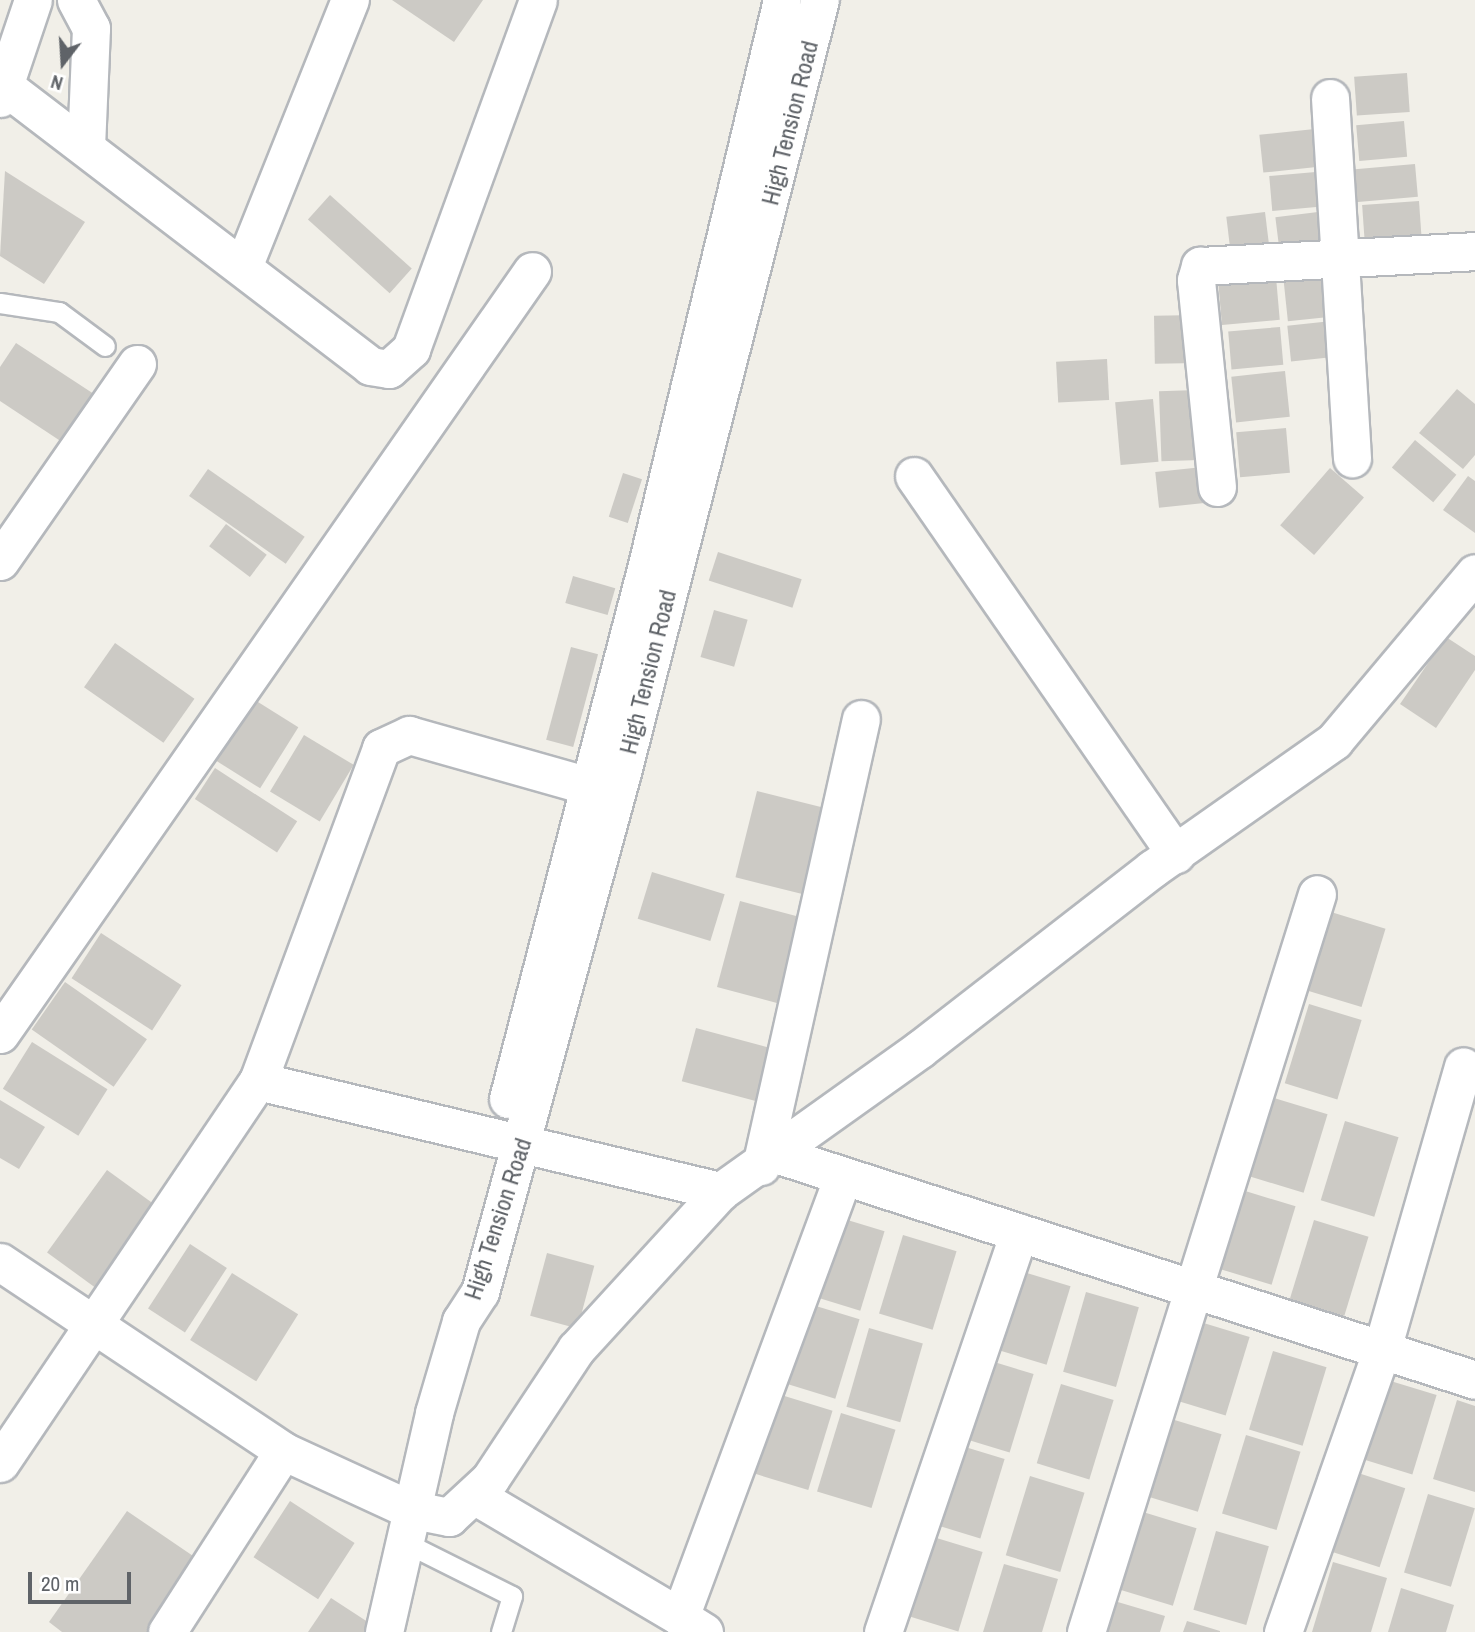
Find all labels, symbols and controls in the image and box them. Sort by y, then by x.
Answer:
north arrow [28,28,98,98]
street label: High Tension Road [756,38,824,208]
text: N [48,69,66,97]
street label: High Tension Road [614,587,682,757]
street label: High Tension Road [458,1134,538,1304]
scale bar [32,1558,135,1602]
text: 20 m [41,1569,79,1598]

